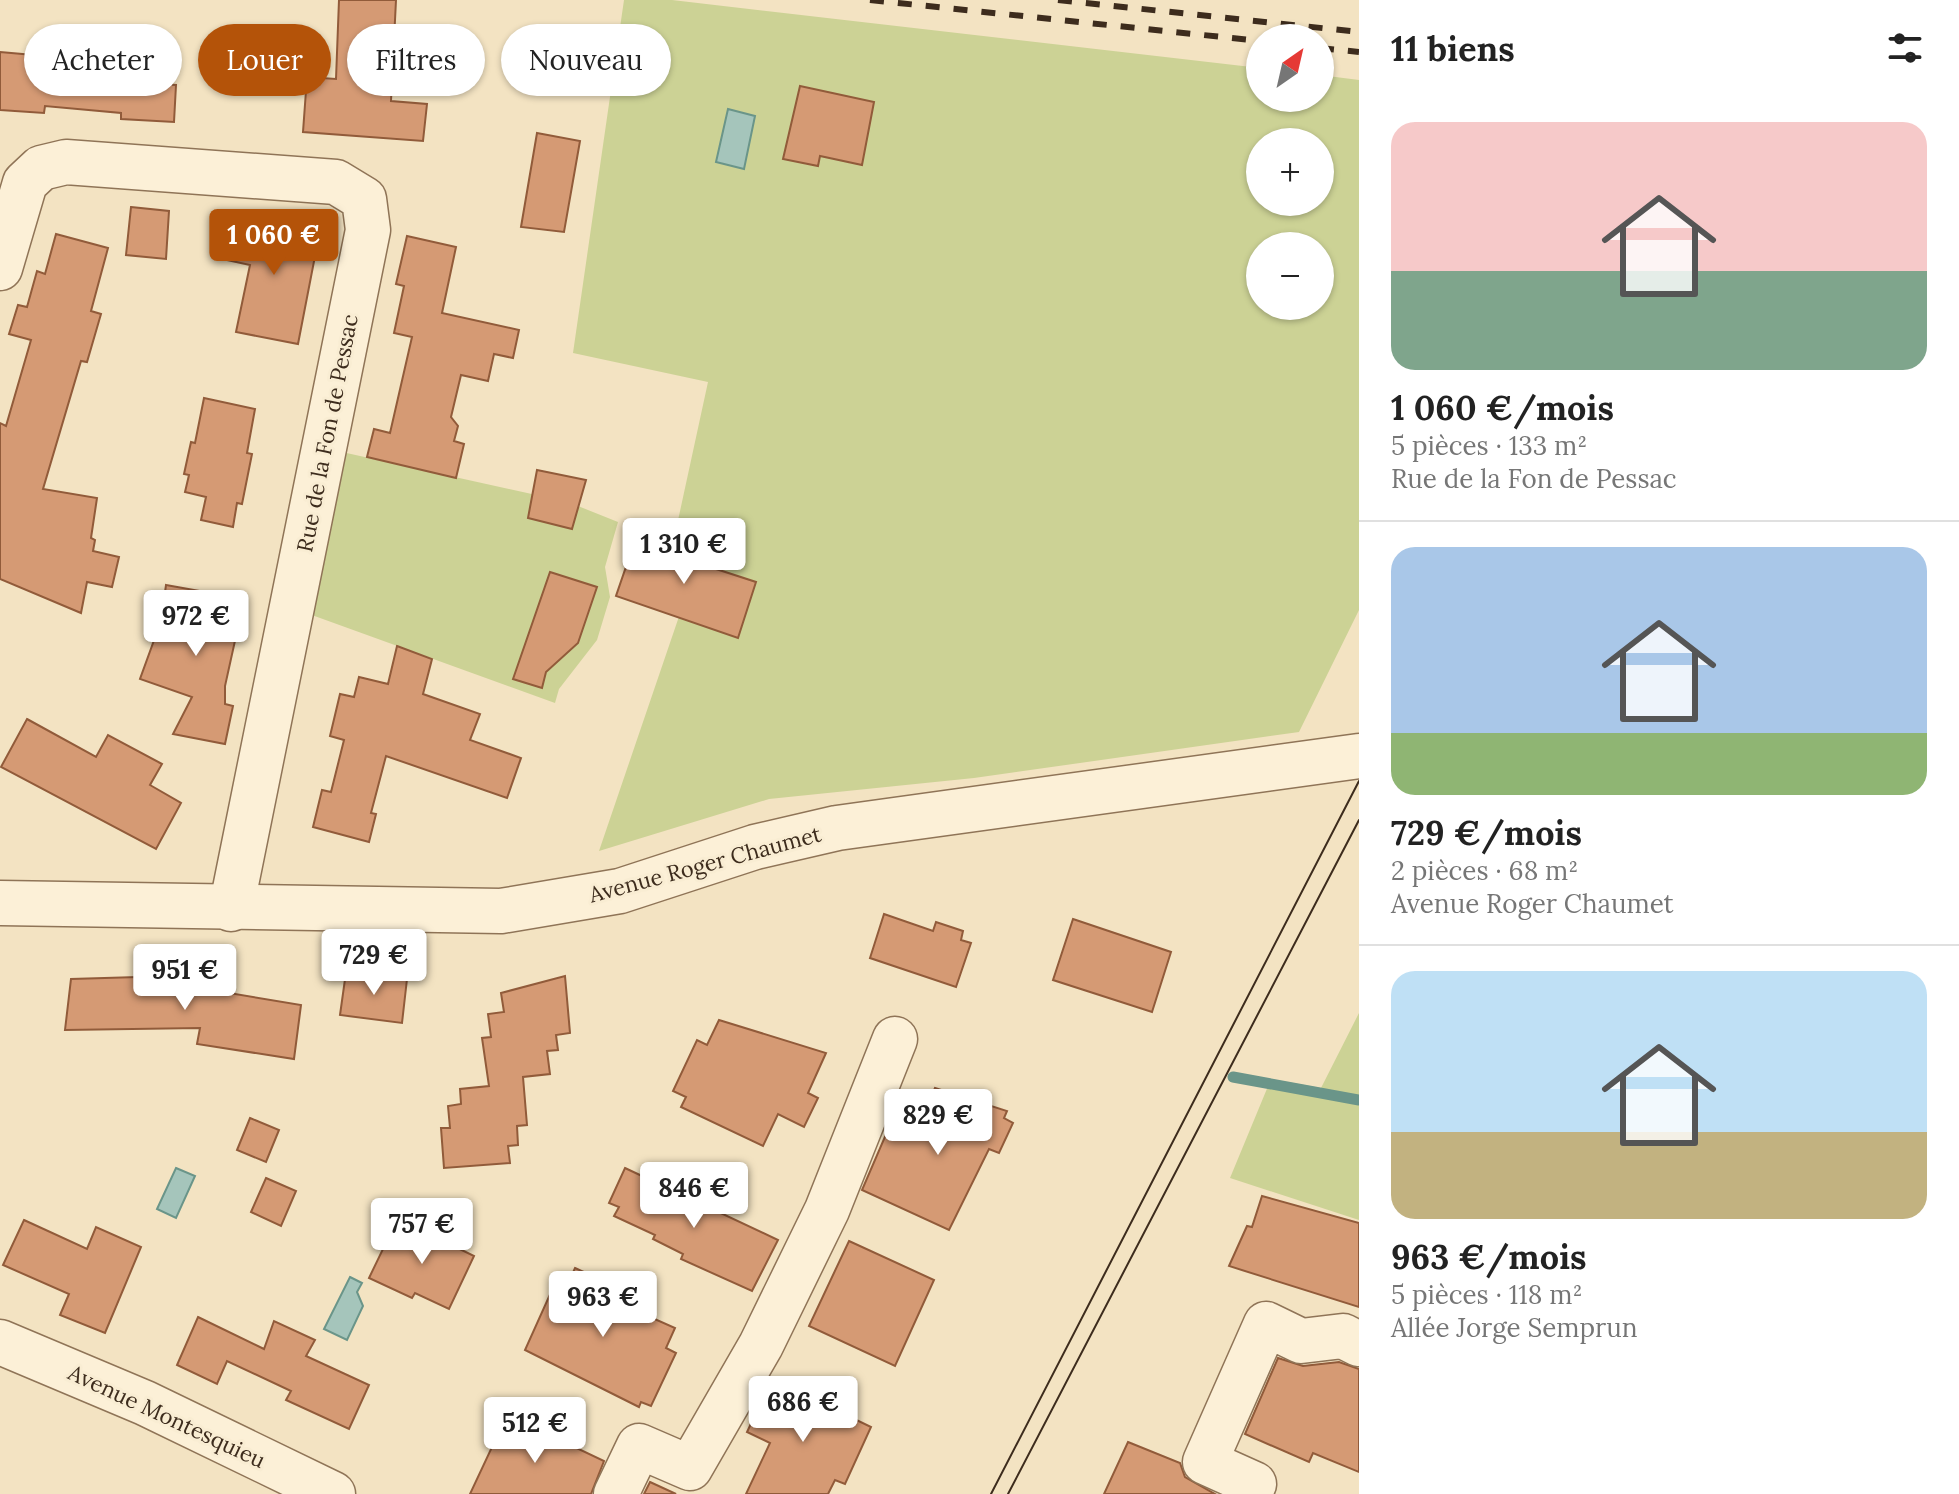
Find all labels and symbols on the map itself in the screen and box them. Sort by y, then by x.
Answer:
north arrow [1246,24,1334,112]
pin: 1 060 € [200,209,348,277]
street label: Rue de la Fon de Pessac [290,312,364,554]
pin: 1 310 € [610,518,758,586]
pin: 972 € [140,590,252,658]
street label: Avenue Roger Chaumet [585,819,825,909]
pin: 729 € [318,929,430,997]
pin: 951 € [129,944,241,1012]
pin: 829 € [882,1089,994,1157]
pin: 846 € [638,1162,750,1230]
pin: 757 € [366,1198,478,1266]
pin: 963 € [547,1271,659,1339]
street label: Avenue Montesquieu [63,1358,270,1474]
pin: 686 € [747,1376,859,1444]
pin: 512 € [479,1397,591,1465]

